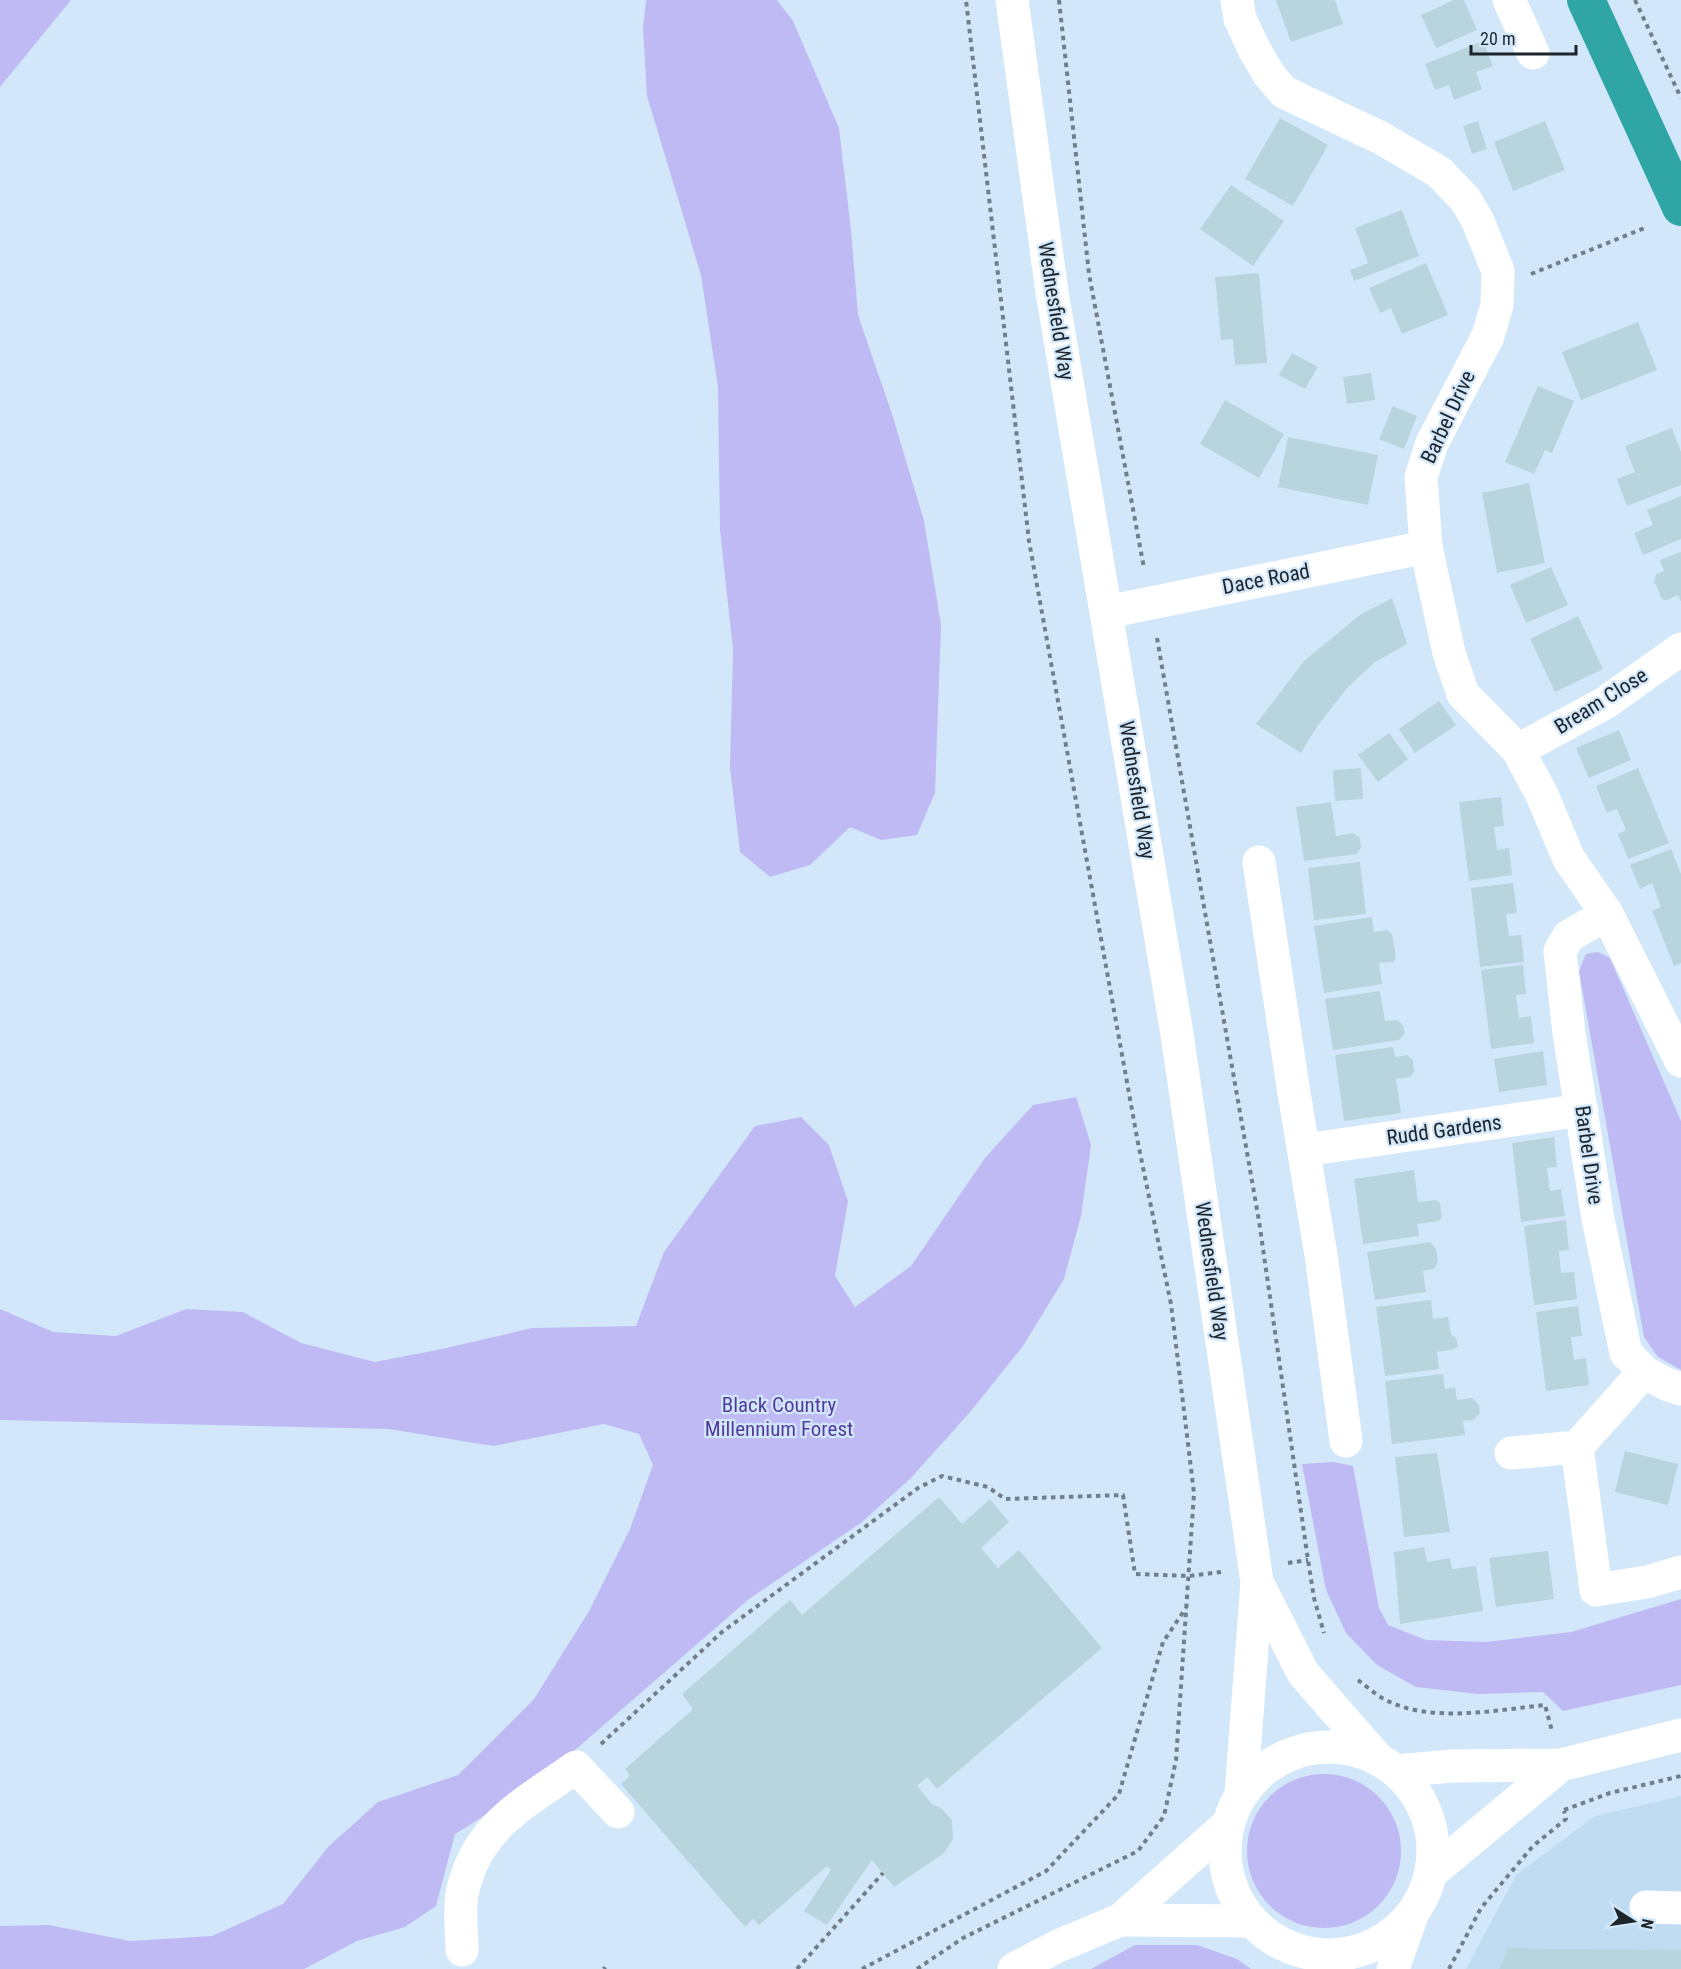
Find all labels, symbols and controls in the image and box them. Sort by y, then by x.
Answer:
scale bar [1471,18,1576,56]
text: 20 m [1480,28,1515,49]
street label: Wednesfield Way [1033,240,1079,382]
street label: Barbel Drive [1416,367,1480,467]
street label: Dace Road [1220,559,1312,599]
street label: Bream Close [1550,663,1652,739]
street label: Wednesfield Way [1114,719,1160,861]
street label: Barbel Drive [1570,1104,1608,1206]
street label: Rudd Gardens [1385,1110,1503,1150]
street label: Wednesfield Way [1190,1200,1234,1342]
park label: Black Country Millennium Forest [705,1393,853,1441]
north arrow [1603,1891,1663,1951]
text: N [1637,1917,1657,1931]

